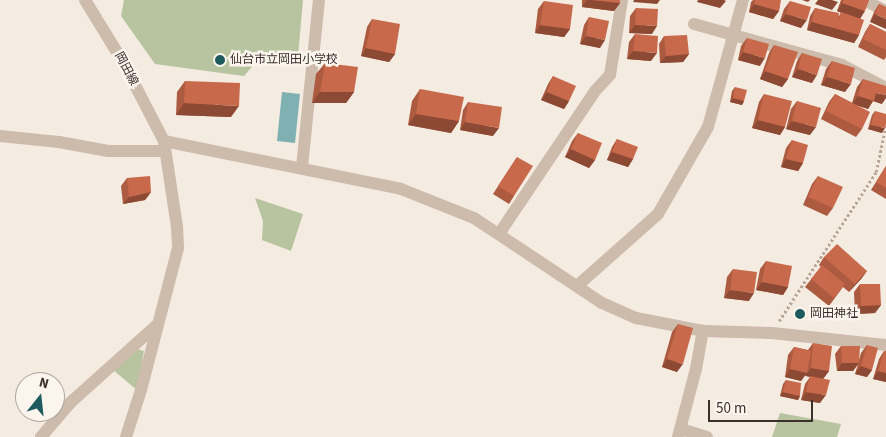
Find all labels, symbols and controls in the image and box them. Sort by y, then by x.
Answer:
street label: 岡田線 [111,50,141,88]
place label: 仙台市立岡田小学校 [230,53,338,67]
marker: 仙台市立岡田小学校 [214,54,226,66]
place label: 岡田神社 [810,307,858,321]
marker: 岡田神社 [794,308,806,320]
north arrow [15,372,65,422]
text: N [37,373,51,394]
scale bar [711,390,816,422]
text: 50 m [716,398,746,419]

